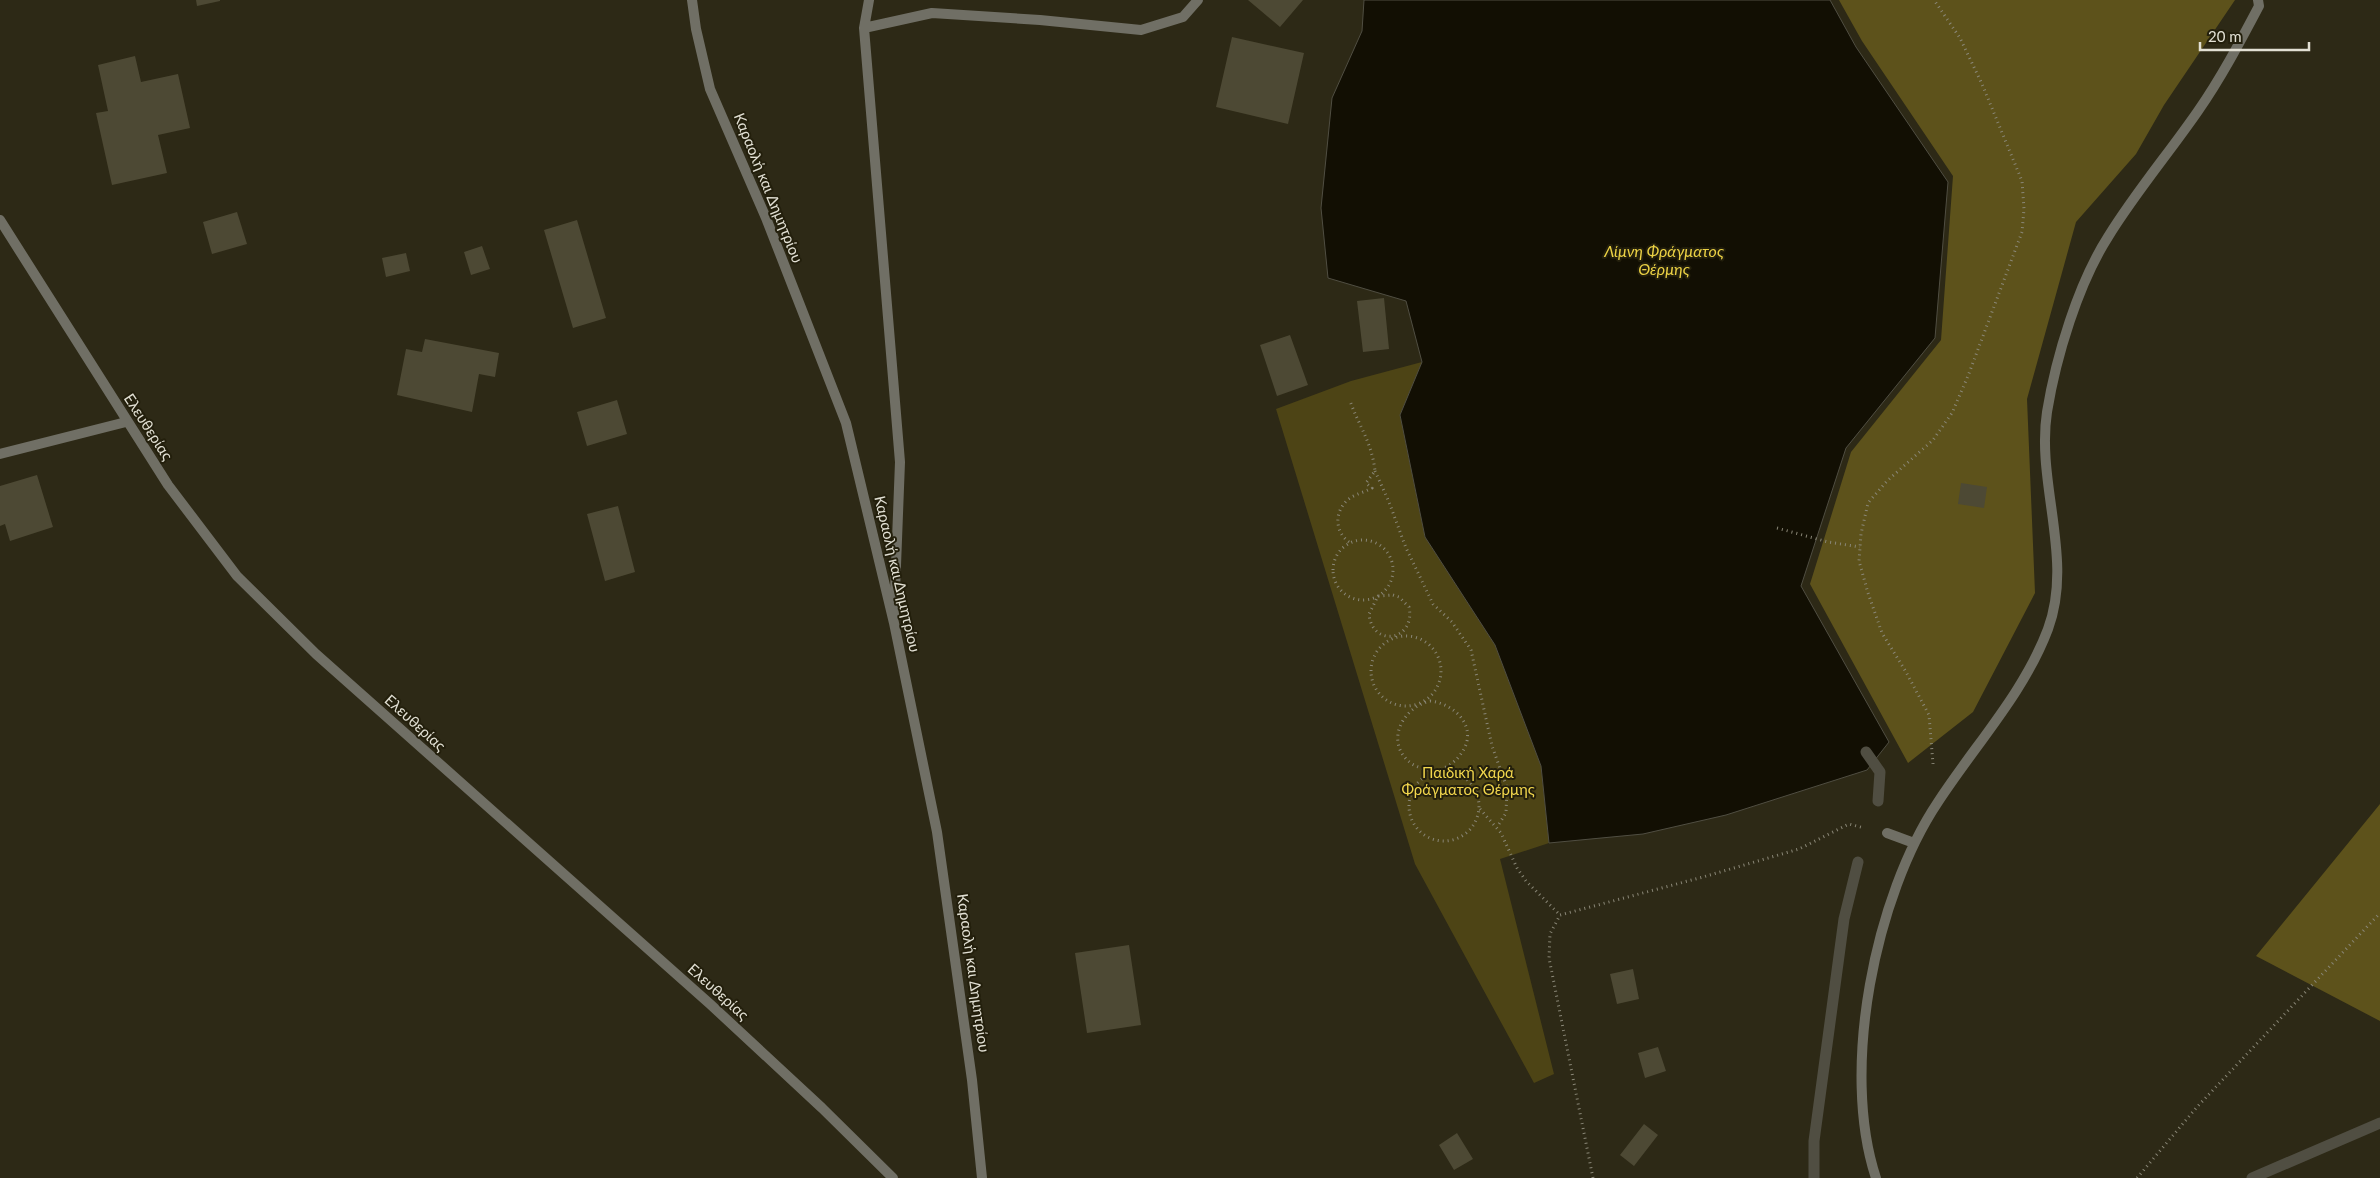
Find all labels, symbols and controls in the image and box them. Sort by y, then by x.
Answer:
scale bar [2200,20,2309,52]
text: 20 m [2208,27,2242,45]
street label: Καραολή και Δημητρίου [731,110,807,265]
water label: Λίμνη Φράγματος Θέρμης [1603,241,1724,278]
street label: Ελευθερίας [121,390,177,463]
street label: Καραολή και Δημητρίου [871,494,925,654]
street label: Ελευθερίας [382,690,450,754]
park label: Παιδική Χαρά Φράγματος Θέρμης [1401,763,1535,798]
street label: Καραολή και Δημητρίου [954,892,994,1053]
street label: Ελευθερίας [685,959,753,1023]

